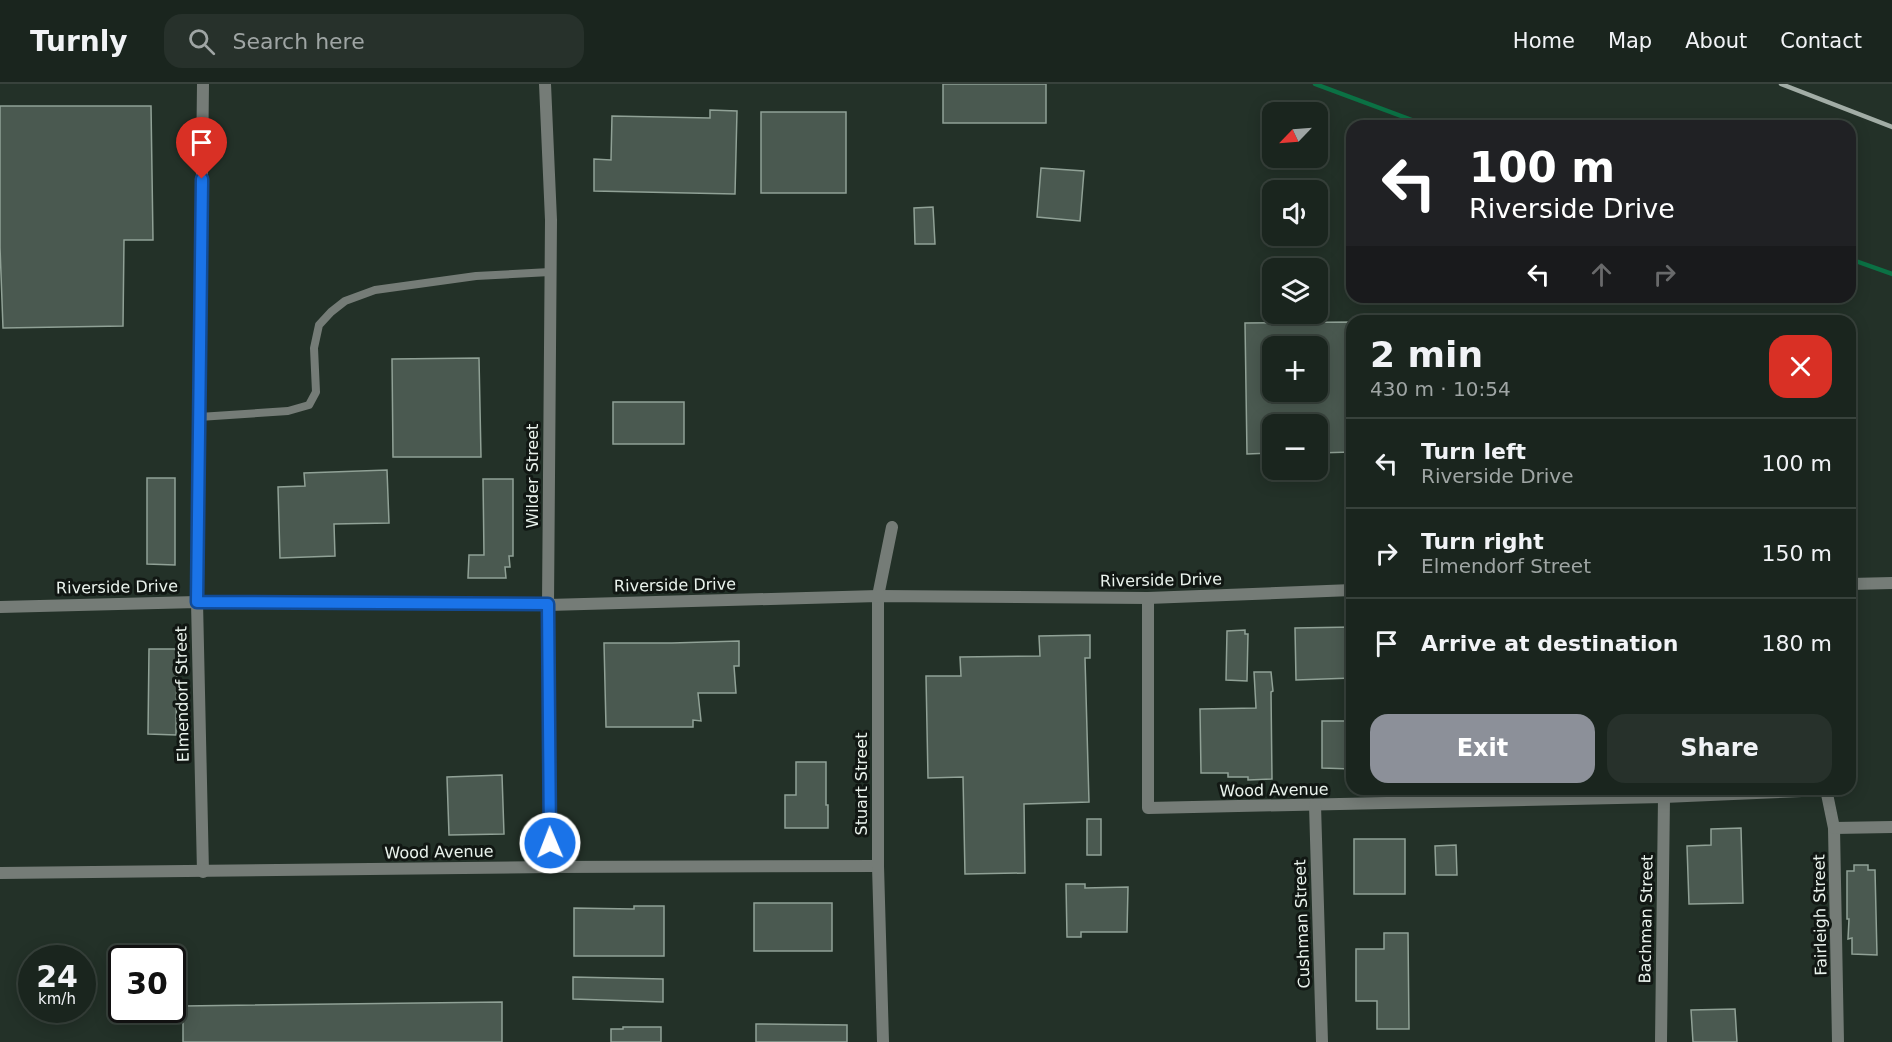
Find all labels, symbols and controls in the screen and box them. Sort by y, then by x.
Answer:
search box [164,14,584,68]
text: Turnly [30,25,128,58]
icon: search [185,25,218,58]
text: Search here [233,29,365,54]
text: Home [1513,29,1575,53]
text: Map [1608,29,1652,53]
text: About [1685,29,1747,53]
text: Contact [1780,29,1862,53]
north arrow [1262,102,1328,168]
map controls [1262,102,1328,480]
pin [176,117,227,179]
icon: arrive [185,126,218,159]
text: 100 m [1469,143,1615,192]
icon: left [1370,144,1448,222]
button: sound [1262,180,1328,246]
text: Riverside Drive [1469,193,1675,224]
button: layers [1262,258,1328,324]
icon: left [1522,258,1555,291]
icon: ahead [1585,258,1618,291]
icon: right [1648,258,1681,291]
text: 2 min [1370,334,1483,375]
button: close [1769,335,1832,398]
button: + [1262,336,1328,402]
text: 430 m · 10:54 [1370,377,1511,401]
button: − [1262,414,1328,480]
street label: Wilder Street [523,424,542,528]
text: Turn left [1421,439,1526,464]
icon: left [1370,447,1403,480]
text: 100 m [1762,451,1832,476]
text: Riverside Drive [1421,464,1573,488]
text: Turn right [1421,529,1544,554]
icon: right [1370,537,1403,570]
text: 150 m [1762,541,1832,566]
text: Elmendorf Street [1421,554,1591,578]
street label: Riverside Drive [1100,569,1222,591]
street label: Riverside Drive [614,574,736,596]
street label: Riverside Drive [56,576,178,598]
street label: Elmendorf Street [171,626,193,762]
icon: arrive [1370,627,1403,660]
text: Arrive at destination [1421,631,1678,656]
text: 180 m [1762,631,1832,656]
button: Exit [1370,714,1595,783]
button: Share [1607,714,1832,783]
street label: Stuart Street [852,733,871,835]
street label: Wood Avenue [1219,780,1329,800]
position arrow [518,811,582,875]
street label: Wood Avenue [384,842,494,862]
street label: Bachman Street [1635,854,1657,984]
street label: Fairleigh Street [1809,854,1831,976]
street label: Cushman Street [1290,859,1314,989]
speed limit sign: 30 [108,945,186,1023]
text: 24 [36,959,78,994]
text: km/h [38,990,76,1008]

